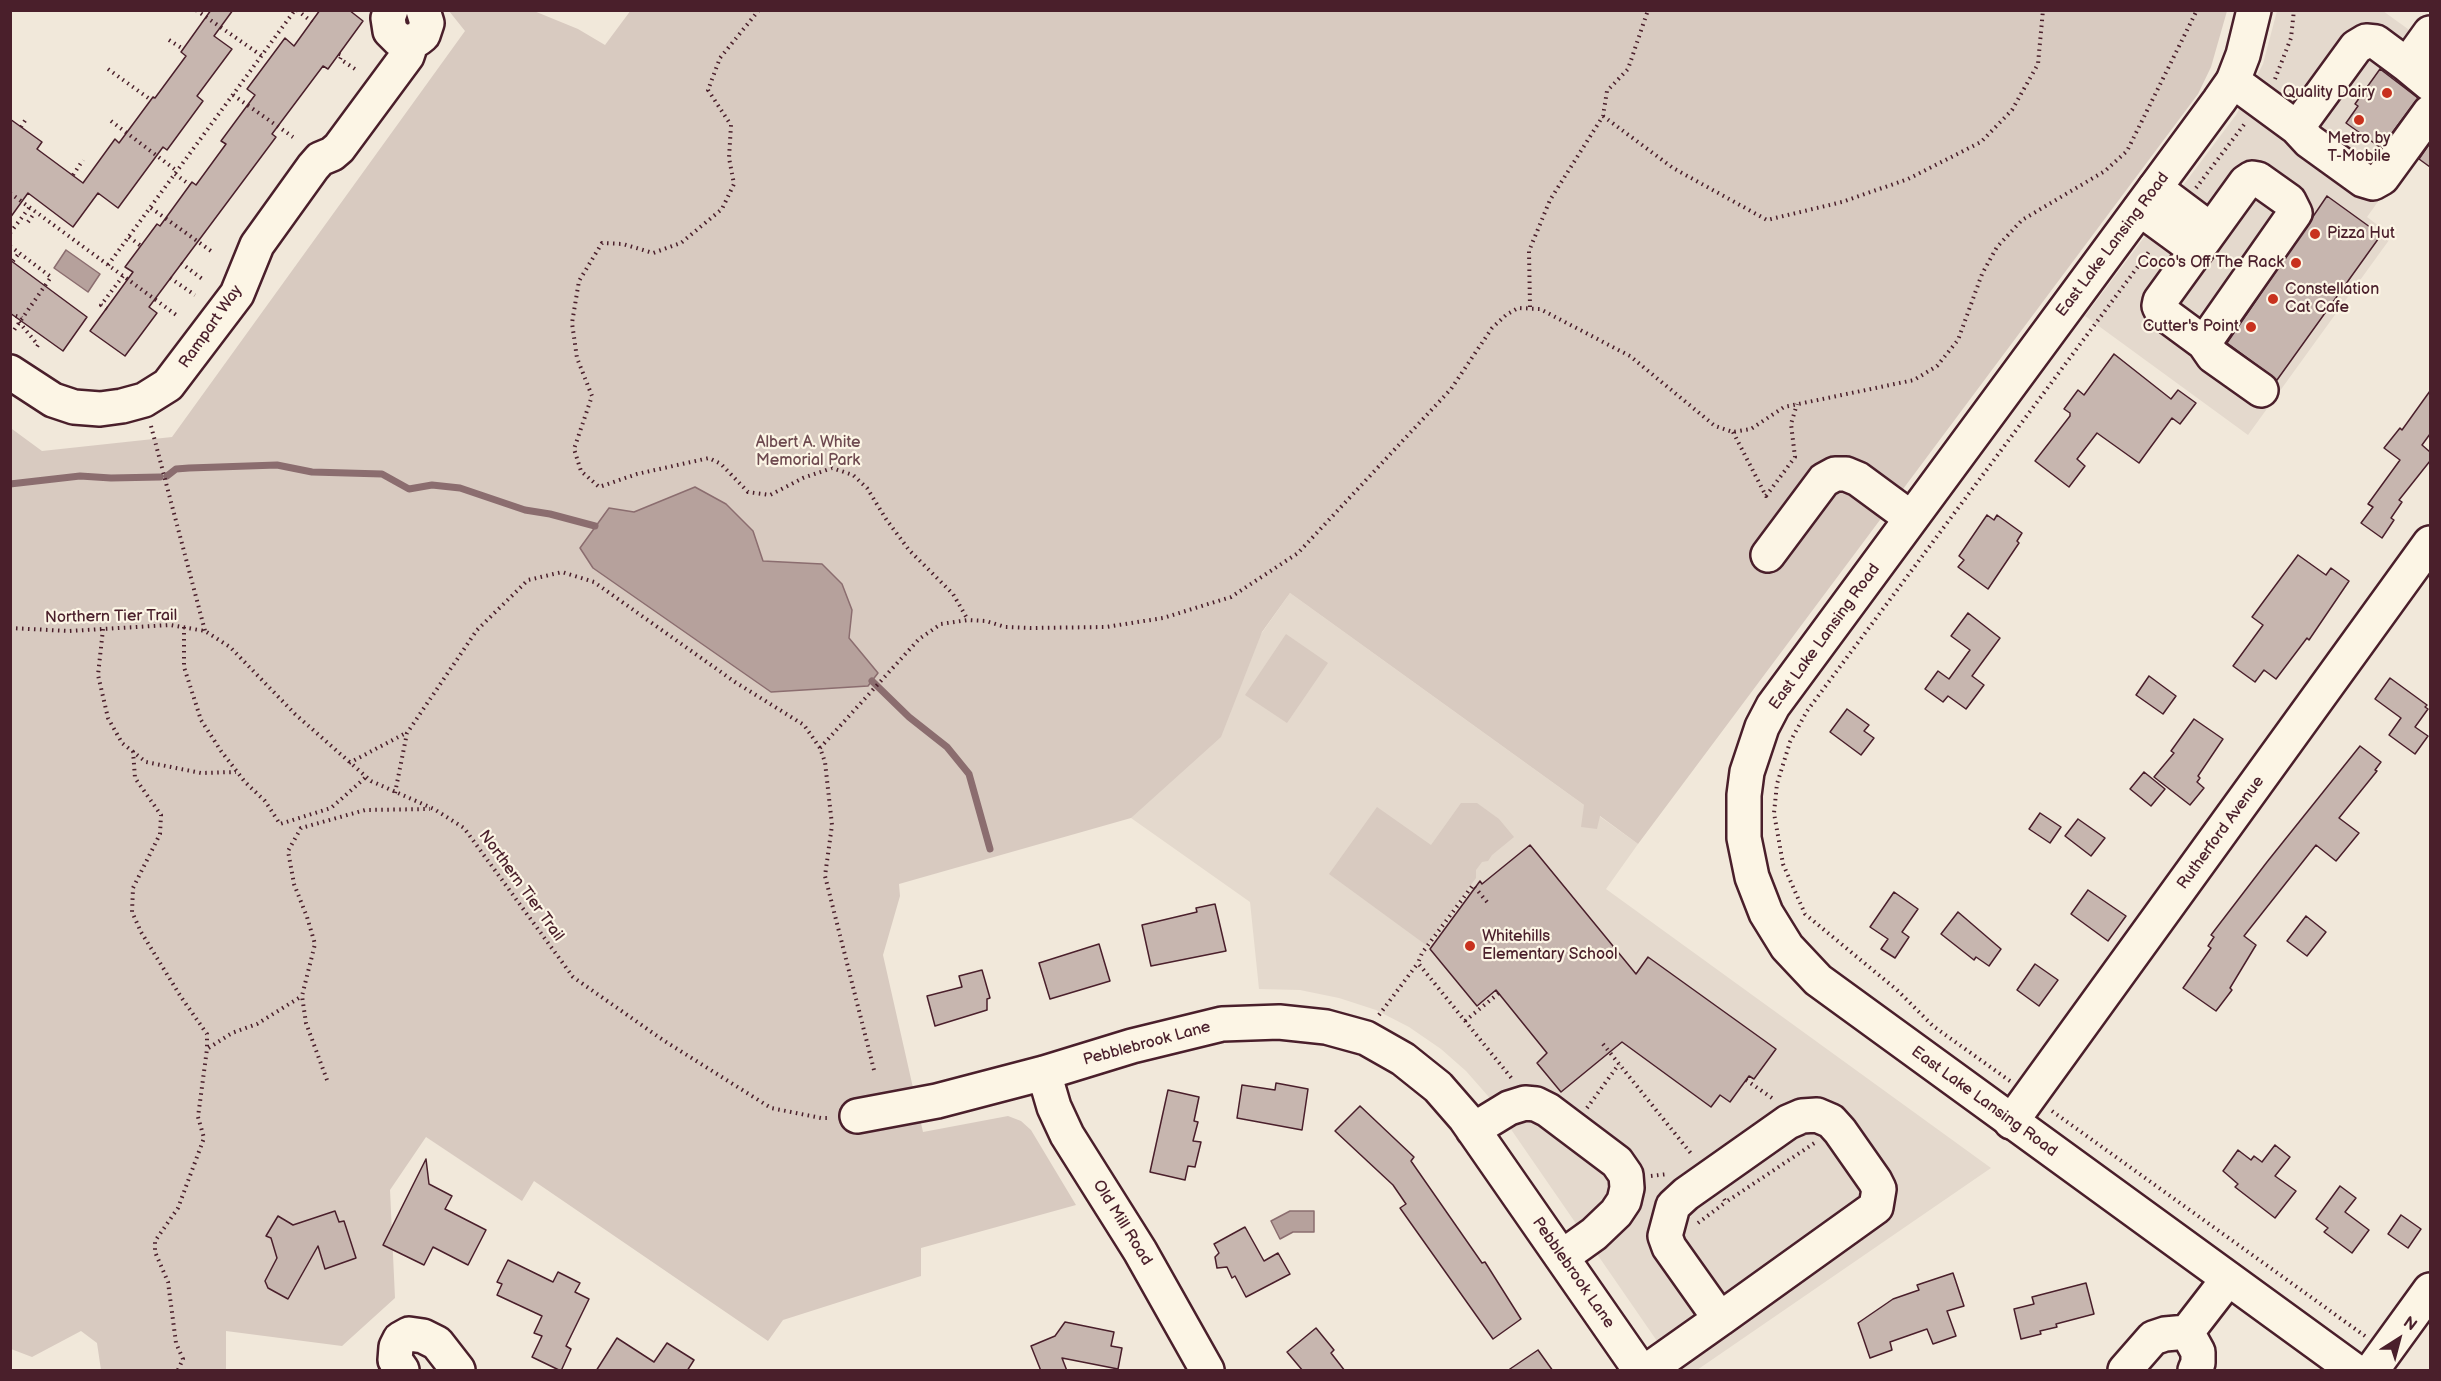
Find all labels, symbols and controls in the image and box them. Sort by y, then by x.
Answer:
place label: Quality Dairy [2283,83,2375,103]
marker: Quality Dairy [2380,86,2394,100]
marker: Metro by T-Mobile [2352,113,2366,127]
place label: Metro by T-Mobile [2327,129,2391,167]
street label: East Lake Lansing Road [2052,169,2174,321]
place label: Pizza Hut [2327,224,2395,244]
marker: Pizza Hut [2308,227,2322,241]
place label: Coco's Off The Rack [2138,253,2284,273]
marker: Coco's Off The Rack [2289,256,2303,270]
place label: Constellation Cat Cafe [2285,280,2379,318]
street label: Rampart Way [175,282,247,372]
marker: Constellation Cat Cafe [2266,292,2280,306]
place label: Cutter's Point [2143,317,2239,337]
marker: Cutter's Point [2244,320,2258,334]
park label: Albert A. White Memorial Park [756,433,860,471]
street label: East Lake Lansing Road [1766,560,1884,714]
street label: Northern Tier Trail [45,606,177,628]
street label: Rutherford Avenue [2173,773,2269,893]
street label: Northern Tier Trail [474,827,568,945]
place label: Whitehills Elementary School [1482,927,1618,965]
marker: Whitehills Elementary School [1463,939,1477,953]
street label: Pebblebrook Lane [1081,1018,1213,1070]
street label: East Lake Lansing Road [1907,1043,2061,1161]
street label: Old Mill Road [1088,1177,1156,1269]
street label: Pebblebrook Lane [1528,1214,1618,1332]
north arrow [2369,1309,2429,1369]
text: N [2399,1313,2420,1335]

